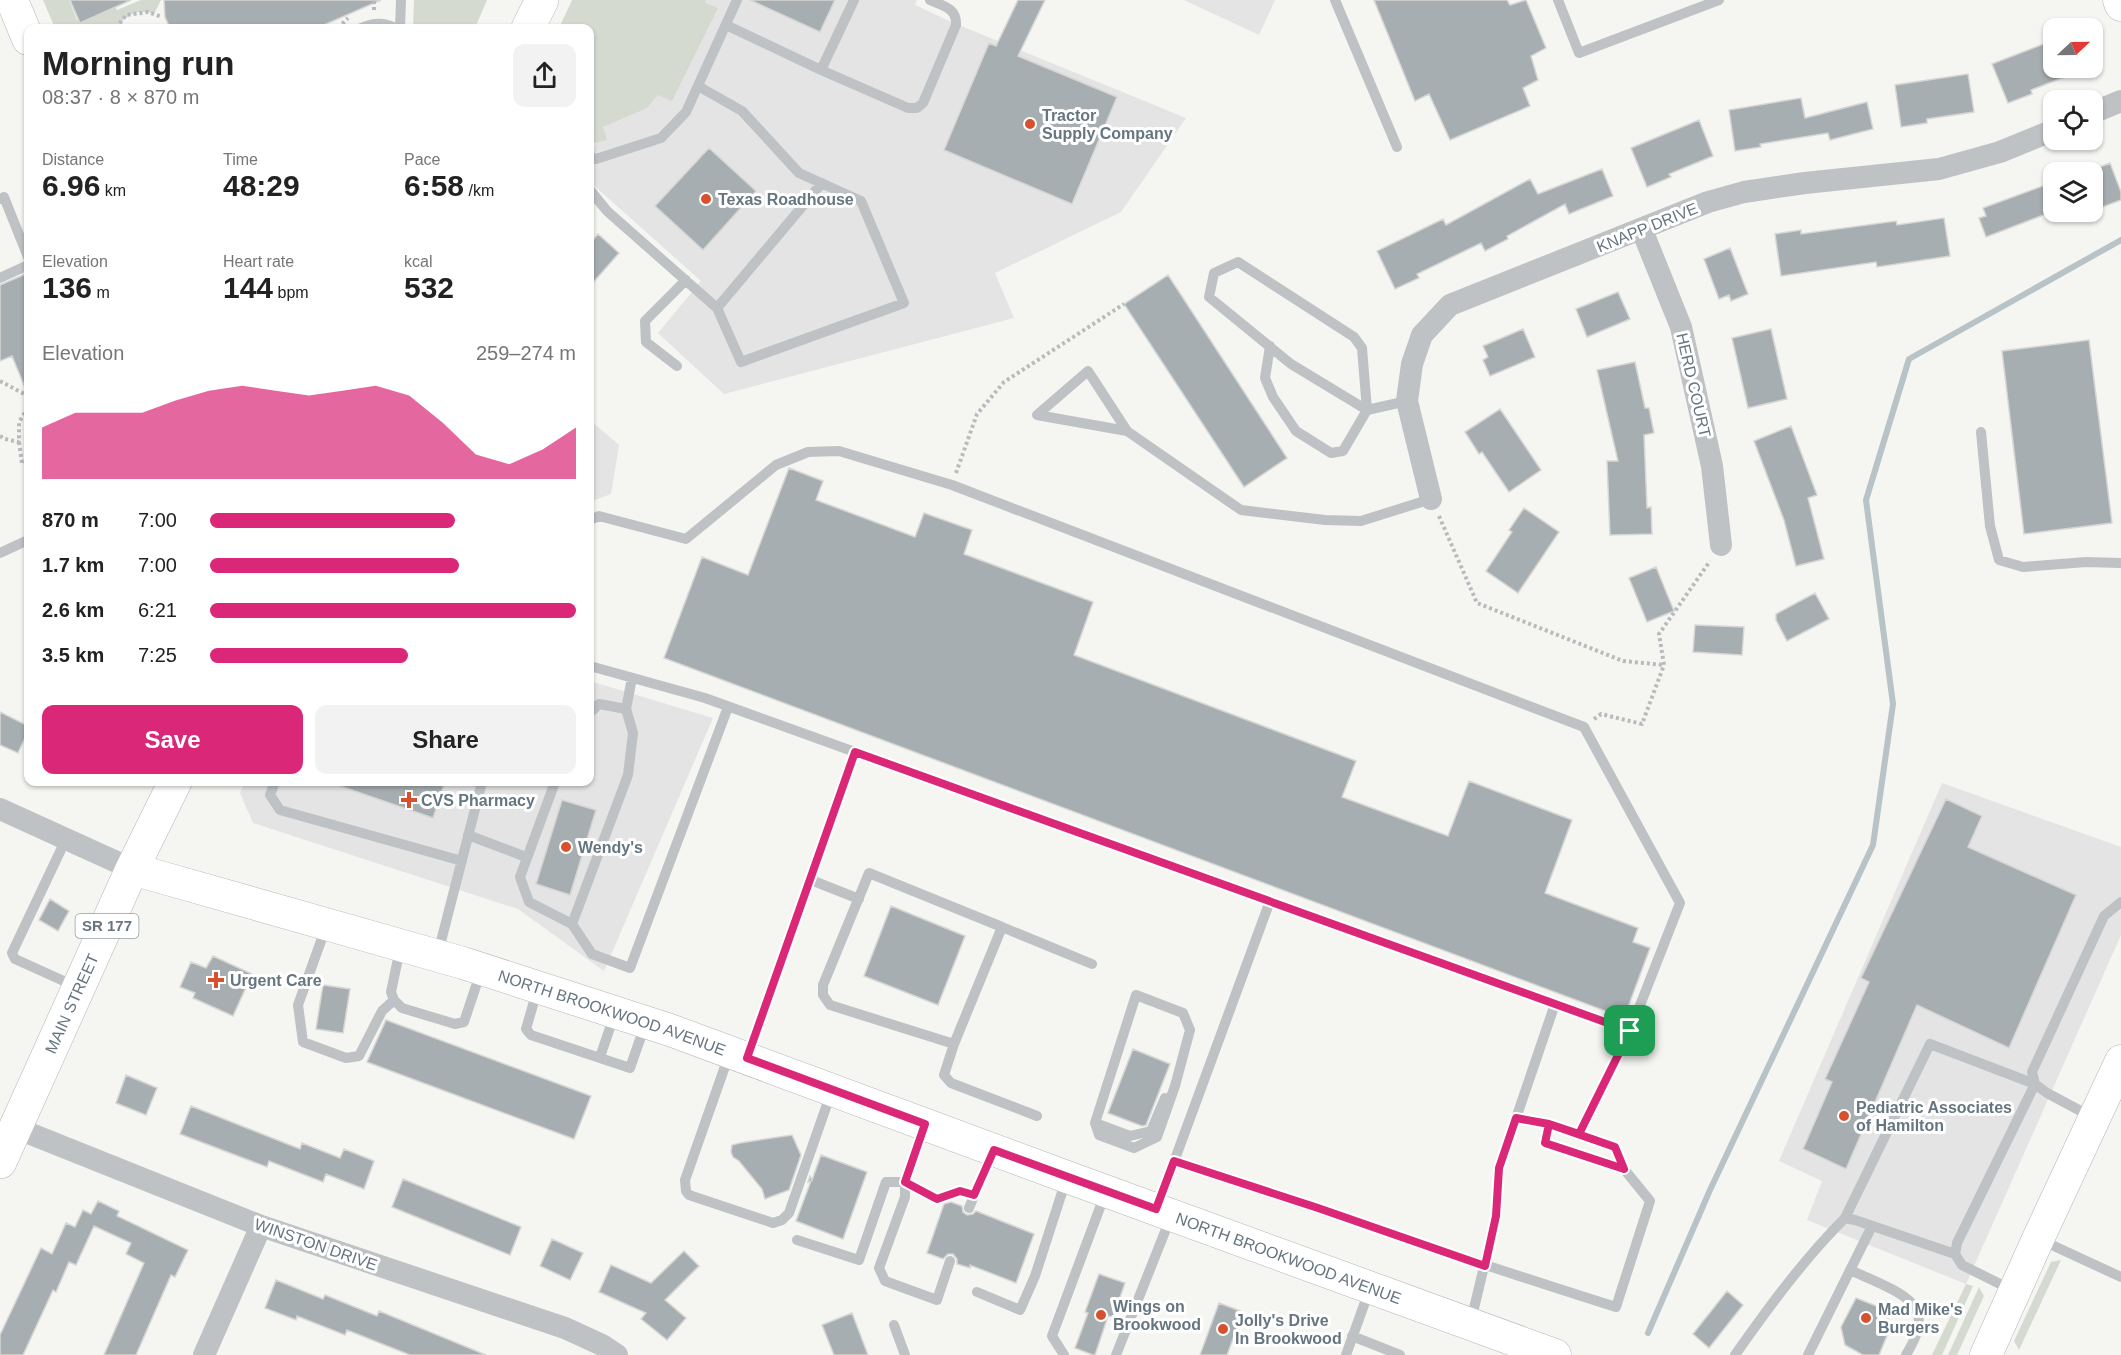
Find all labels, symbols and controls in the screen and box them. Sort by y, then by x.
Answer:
north arrow [2043,18,2103,78]
map controls [2043,18,2103,222]
button: share [513,44,576,107]
text: Morning run [42,45,234,82]
text: 08:37 · 8 × 870 m [42,86,199,108]
button: locate [2043,90,2103,150]
place label: Tractor Supply Company [1042,107,1173,142]
marker: Tractor Supply Company [1023,117,1037,131]
text: Distance [42,151,104,168]
text: Time [223,151,258,168]
text: Pace [404,151,440,168]
button: layers [2043,162,2103,222]
text: 6.96 [42,169,100,202]
text: 48:29 [223,169,300,202]
text: 6:58 [404,169,464,202]
text: km [100,182,126,199]
text: /km [464,182,494,199]
place label: Texas Roadhouse [718,191,854,208]
marker: Texas Roadhouse [699,192,713,206]
street label: KNAPP DRIVE [1594,199,1700,255]
text: Elevation [42,253,108,270]
text: Heart rate [223,253,294,270]
text: kcal [404,253,432,270]
text: 136 [42,271,92,304]
text: 144 [223,271,273,304]
text: 532 [404,271,454,304]
text: m [92,284,110,301]
text: bpm [273,284,309,301]
street label: HERD COURT [1673,331,1714,439]
text: Elevation [42,342,124,364]
text: 259–274 m [476,342,576,364]
text: 870 m [42,509,99,531]
text: 7:00 [138,509,177,531]
text: 1.7 km [42,554,104,576]
text: 7:00 [138,554,177,576]
text: 2.6 km [42,599,104,621]
text: 6:21 [138,599,177,621]
text: 3.5 km [42,644,104,666]
text: 7:25 [138,644,177,666]
button: Save [42,705,303,774]
button: Share [315,705,576,774]
place label: CVS Pharmacy [421,792,535,809]
marker: CVS Pharmacy [402,793,416,807]
place label: Wendy's [578,839,643,856]
marker: Wendy's [559,840,573,854]
road number: SR 177 [76,914,138,938]
street label: MAIN STREET [42,951,102,1056]
street label: NORTH BROOKWOOD AVENUE [496,967,728,1059]
marker: Urgent Care [207,971,225,989]
place label: Urgent Care [230,972,322,989]
pin [1604,1005,1655,1056]
icon: arrive [1613,1014,1646,1047]
place label: Pediatric Associates of Hamilton [1856,1099,2012,1134]
marker: Pediatric Associates of Hamilton [1837,1109,1851,1123]
street label: NORTH BROOKWOOD AVENUE [1174,1209,1404,1307]
street label: WINSTON DRIVE [252,1216,379,1273]
place label: Wings on Brookwood [1113,1298,1201,1333]
place label: Mad Mike's Burgers [1878,1301,1963,1336]
marker: Wings on Brookwood [1094,1308,1108,1322]
marker: Mad Mike's Burgers [1859,1311,1873,1325]
place label: Jolly's Drive In Brookwood [1235,1312,1342,1347]
marker: Jolly's Drive In Brookwood [1216,1322,1230,1336]

